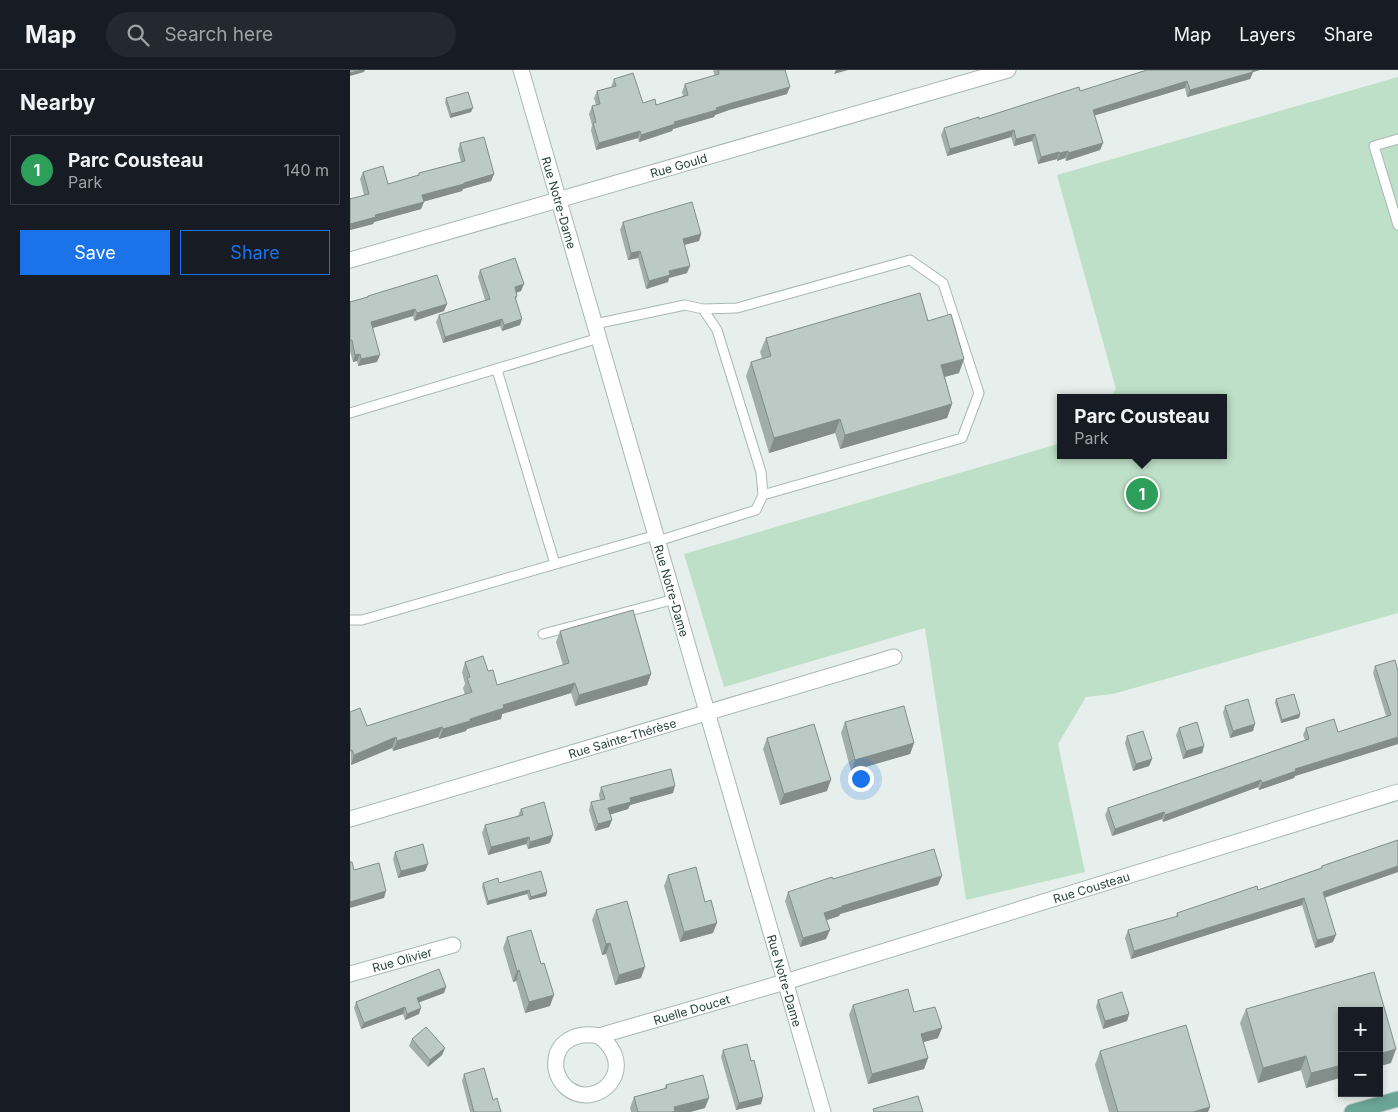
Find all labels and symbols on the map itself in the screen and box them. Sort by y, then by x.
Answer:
street label: Rue Gould [648,150,709,180]
street label: Rue Notre-Dame [539,155,580,250]
pin: 1 [1126,475,1158,513]
street label: Rue Notre-Dame [651,543,692,638]
street label: Rue Sainte-Thérèse [567,715,678,761]
your location [848,766,874,792]
street label: Rue Cousteau [1051,868,1131,906]
street label: Rue Notre-Dame [764,933,805,1028]
street label: Rue Olivier [370,944,434,975]
street label: Ruelle Doucet [652,991,731,1027]

